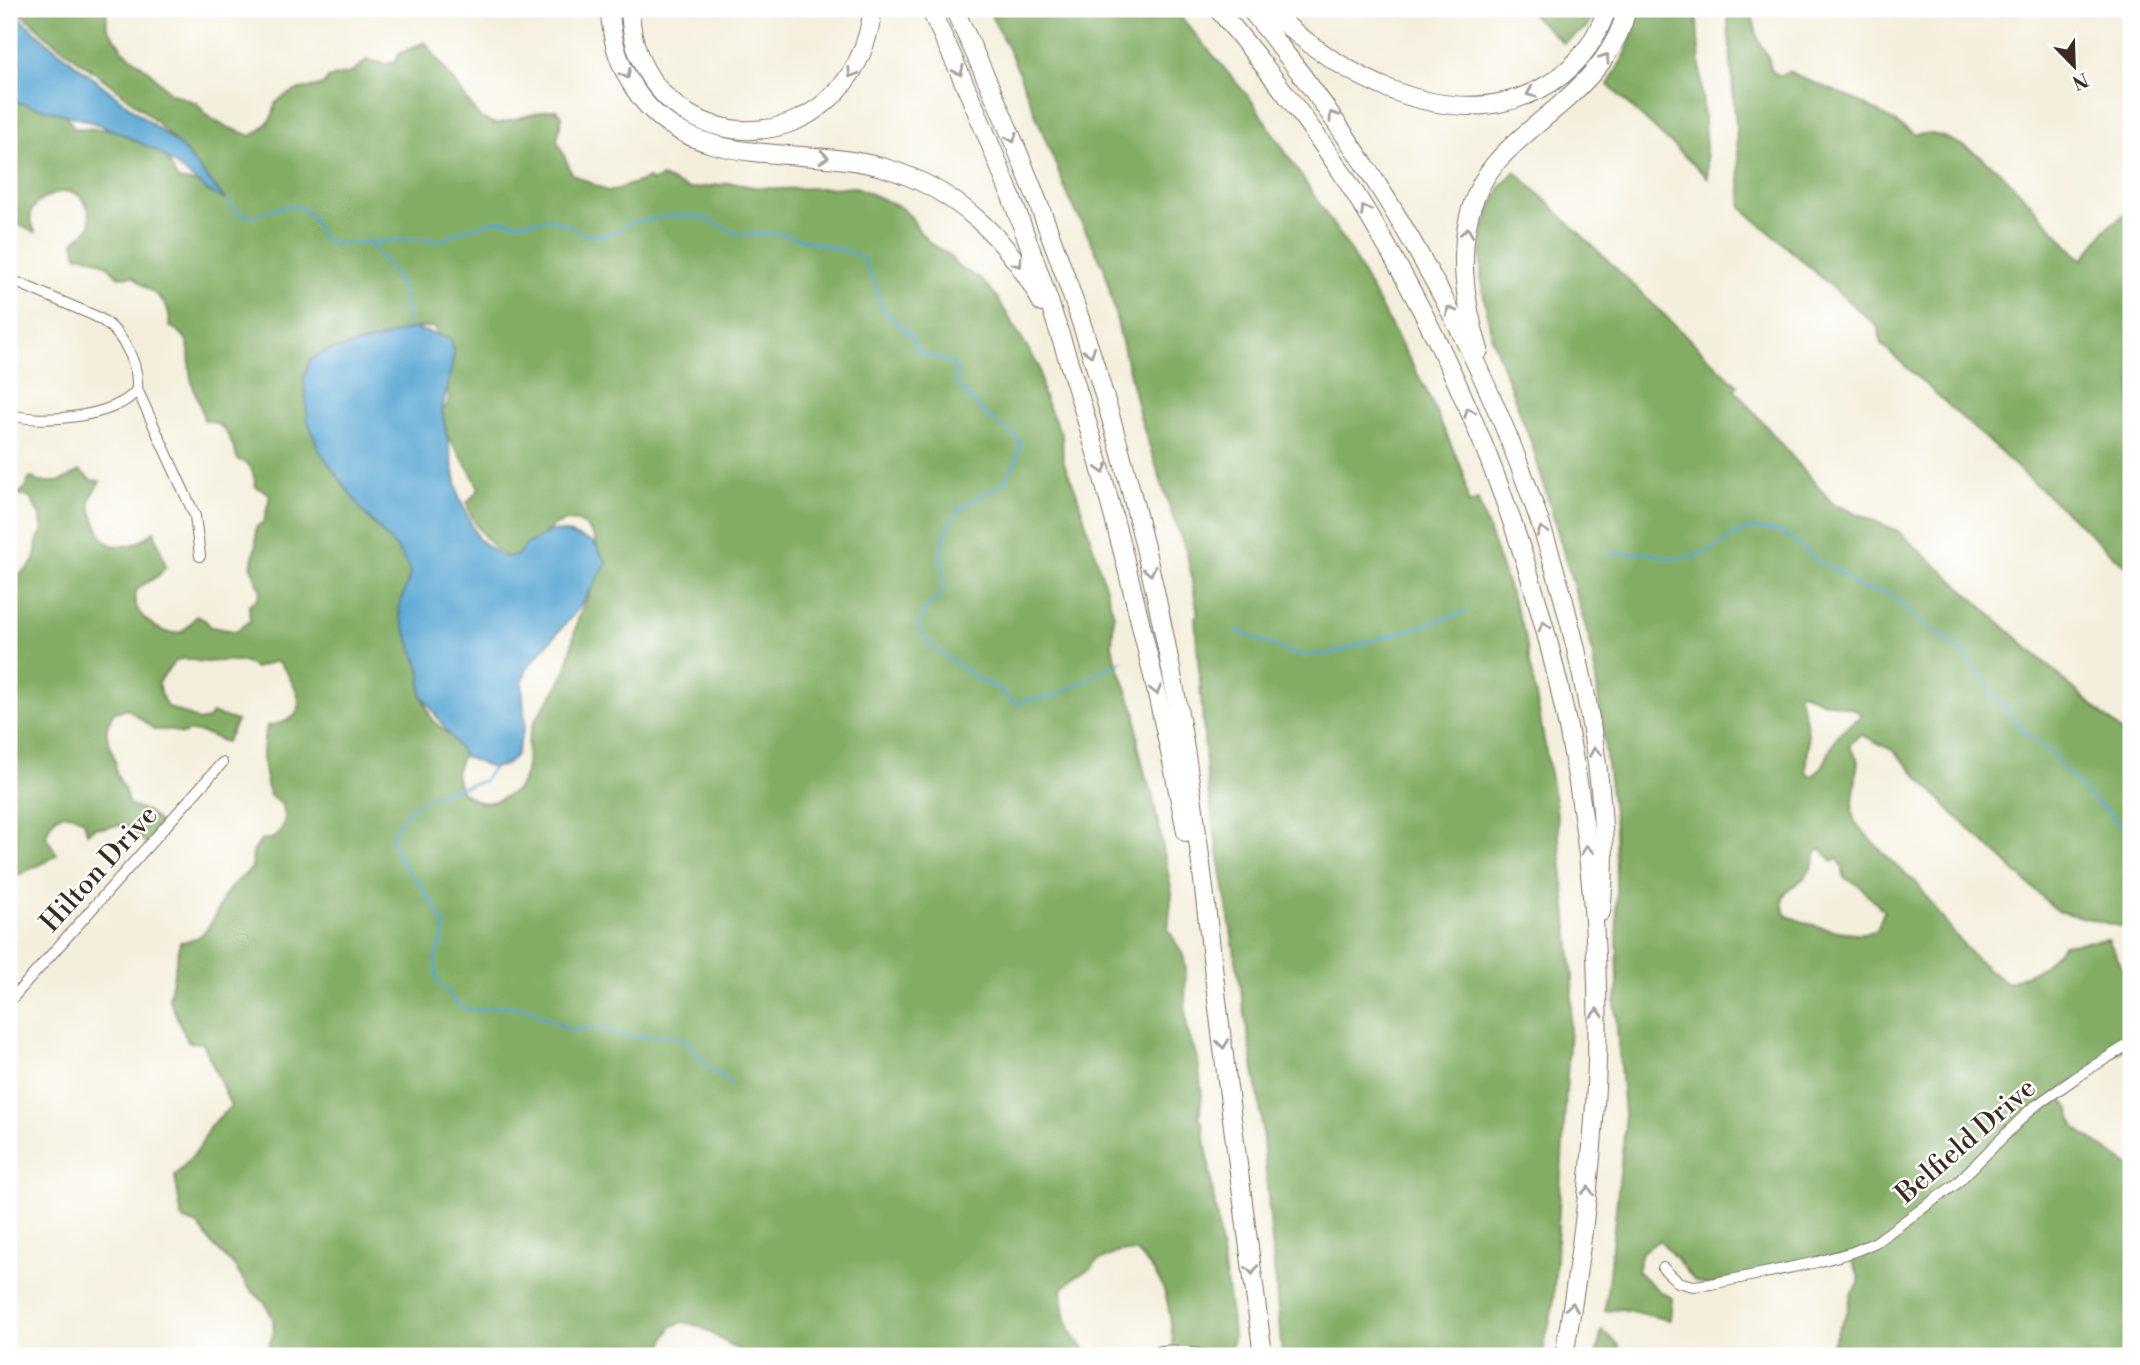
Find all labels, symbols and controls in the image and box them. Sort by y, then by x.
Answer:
north arrow [2038,32,2108,102]
one-way arrow [1597,53,1609,66]
one-way arrow [951,63,965,76]
one-way arrow [847,65,860,78]
one-way arrow [618,67,632,79]
text: N [2069,67,2092,95]
one-way arrow [1526,85,1538,99]
one-way arrow [1329,111,1341,124]
one-way arrow [1003,132,1017,144]
one-way arrow [819,149,830,164]
one-way arrow [1360,205,1373,218]
one-way arrow [1459,226,1474,238]
one-way arrow [1009,255,1022,267]
one-way arrow [1445,306,1459,318]
one-way arrow [1082,345,1096,358]
one-way arrow [1463,407,1477,419]
one-way arrow [1094,462,1108,474]
one-way arrow [1536,526,1550,538]
one-way arrow [1142,565,1156,577]
one-way arrow [1538,621,1552,633]
one-way arrow [1148,683,1163,695]
one-way arrow [1588,746,1603,758]
street label: Hilton Drive [33,798,165,940]
one-way arrow [1579,844,1594,856]
one-way arrow [1589,1007,1605,1017]
one-way arrow [1215,1038,1230,1050]
street label: Belfield Drive [1888,1071,2043,1212]
one-way arrow [1581,1185,1596,1196]
one-way arrow [1245,1264,1260,1275]
one-way arrow [1564,1301,1579,1313]

